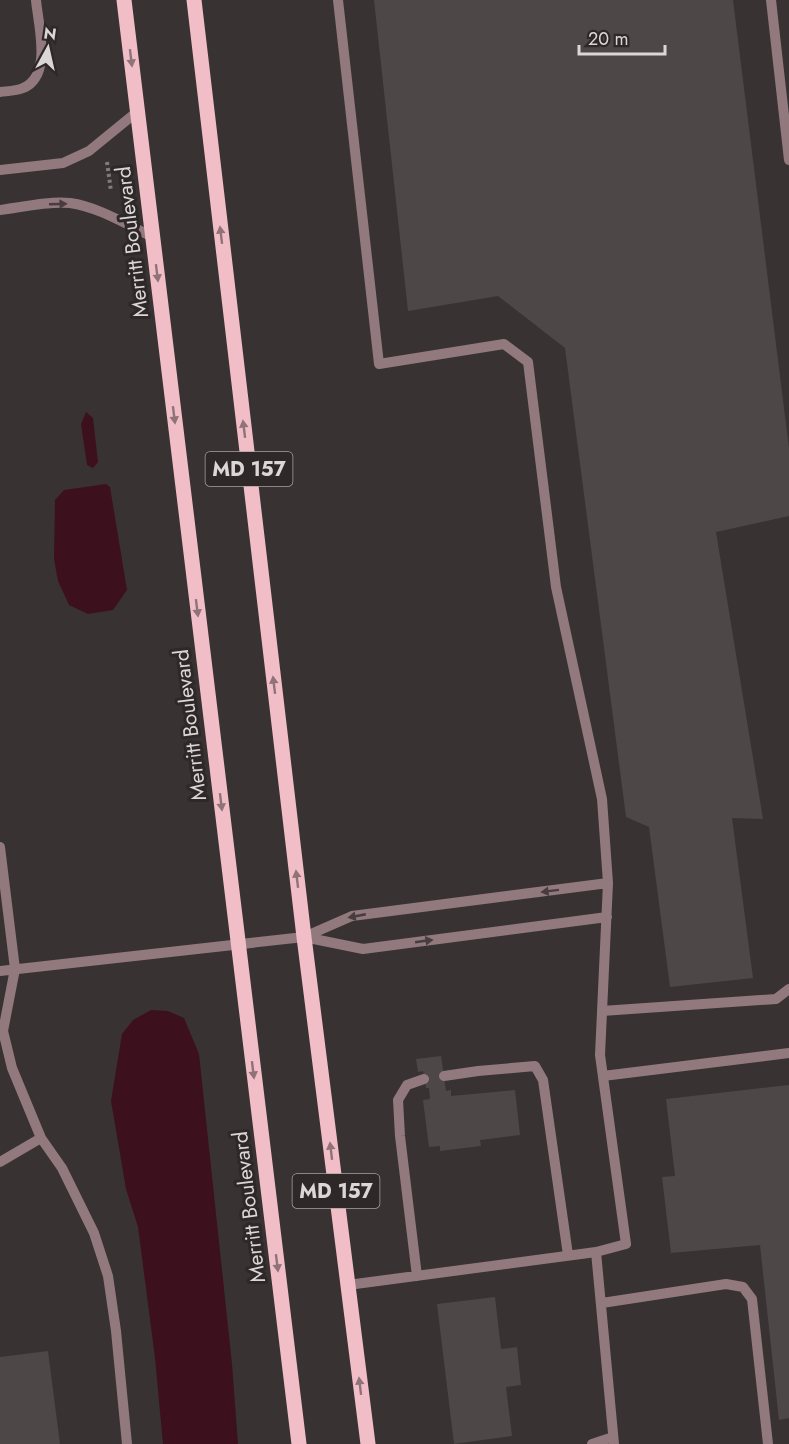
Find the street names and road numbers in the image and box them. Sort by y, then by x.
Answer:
street label: Merritt Boulevard [108,165,156,319]
road number: MD 157 [206,452,292,486]
street label: Merritt Boulevard [166,648,214,802]
street label: Merritt Boulevard [225,1130,273,1284]
road number: MD 157 [292,1174,380,1208]

